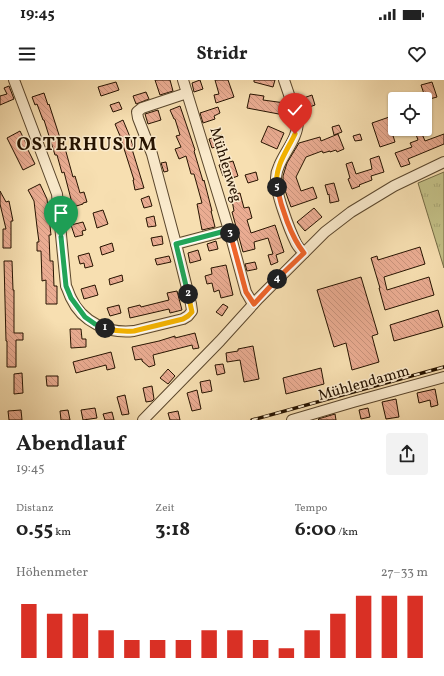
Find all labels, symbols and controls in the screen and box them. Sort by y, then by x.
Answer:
text: 19:45 [20,4,55,25]
text: Stridr [197,42,247,67]
icon: menu [16,43,38,65]
icon: heart [406,43,428,65]
map controls [388,92,432,136]
button: locate [388,92,432,136]
pin [278,93,312,134]
icon: check [284,99,306,121]
street label: Mühlenweg [204,125,246,205]
district label: OSTERHUSUM [16,132,158,158]
pin: 5 [267,177,287,197]
text: 5 [274,179,280,194]
pin [44,196,78,237]
icon: arrive [50,202,72,224]
pin: 3 [220,223,240,243]
text: 3 [227,225,233,240]
pin: 4 [267,269,287,289]
text: 4 [274,271,280,286]
pin: 2 [178,284,198,304]
text: 2 [185,286,191,301]
pin: 1 [95,318,115,338]
text: 1 [103,320,107,335]
street label: Mühlendamm [316,361,412,407]
text: Abendlauf [16,429,125,460]
button: share [386,433,428,475]
text: 19:45 [16,460,44,478]
text: Distanz [16,501,53,516]
text: Zeit [155,501,175,516]
text: Tempo [295,501,327,516]
text: 0.55 [16,516,53,544]
text: 3:18 [155,516,190,544]
text: 6:00 [295,516,336,544]
text: km [53,525,71,540]
text: /km [336,525,358,540]
text: Höhenmeter [16,564,88,582]
text: 27–33 m [381,564,428,582]

